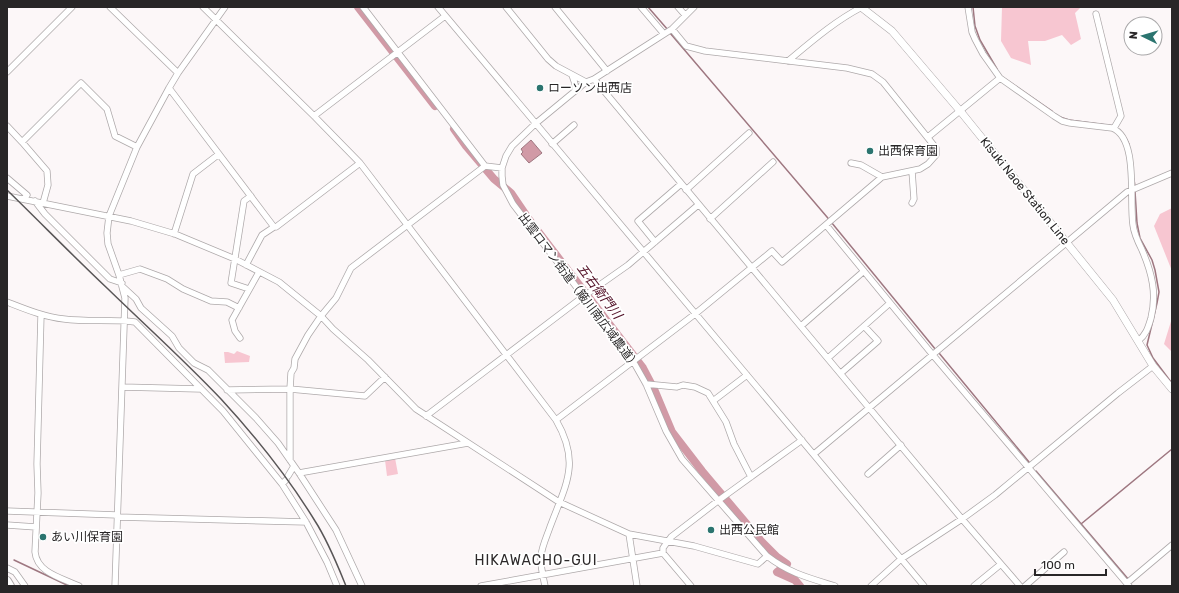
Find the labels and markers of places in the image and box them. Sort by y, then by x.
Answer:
place label: ローソン出西店 [548,81,632,95]
marker: ローソン出西店 [535,83,545,93]
place label: 出西保育園 [878,144,938,158]
marker: 出西保育園 [865,146,875,156]
place label: 出西公民館 [719,523,779,537]
marker: 出西公民館 [706,525,716,535]
place label: あい川保育園 [51,530,123,544]
marker: あい川保育園 [38,532,48,542]

